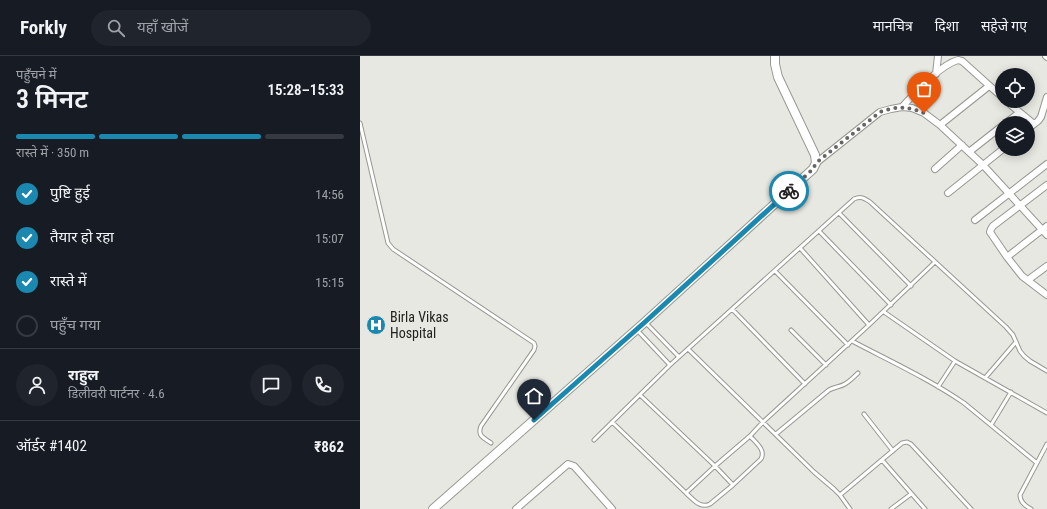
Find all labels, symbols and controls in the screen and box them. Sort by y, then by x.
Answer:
search box [91,10,371,46]
text: Forkly [20,16,67,39]
icon: search [105,17,127,39]
text: यहाँ खोजें [137,18,188,36]
text: मानचित्र [873,18,913,34]
text: दिशा [935,18,959,34]
text: सहेजे गए [981,18,1027,34]
text: पहुँचने में [16,67,57,82]
map controls [995,68,1035,156]
button: locate [995,68,1035,108]
pin [907,72,941,113]
icon: bag [913,78,935,100]
text: 15:28–15:33 [267,81,344,99]
text: 3 मिनट [16,84,88,114]
button: layers [995,116,1035,156]
text: रास्ते में · 350 m [16,145,89,160]
courier [769,171,809,211]
icon: bike [778,180,800,202]
icon: check [16,183,38,205]
text: पुष्टि हुई [50,184,90,202]
text: 14:56 [315,187,344,202]
icon: check [16,227,38,249]
text: तैयार हो रहा [50,228,114,246]
text: 15:07 [315,231,344,246]
icon: check [16,271,38,293]
text: रास्ते में [50,272,87,290]
text: 15:15 [315,275,344,290]
place label: Birla Vikas Hospital [390,309,449,341]
hospital icon: Birla Vikas Hospital [365,314,387,336]
text: पहुँच गया [50,316,100,334]
button: person [16,364,58,406]
button: chat [250,364,292,406]
button: phone [302,364,344,406]
text: राहुल [68,366,99,384]
pin [517,379,551,420]
icon: home [523,385,545,407]
text: डिलीवरी पार्टनर · 4.6 [68,386,165,401]
text: ऑर्डर #1402 [16,437,87,455]
text: ₹862 [314,438,344,456]

